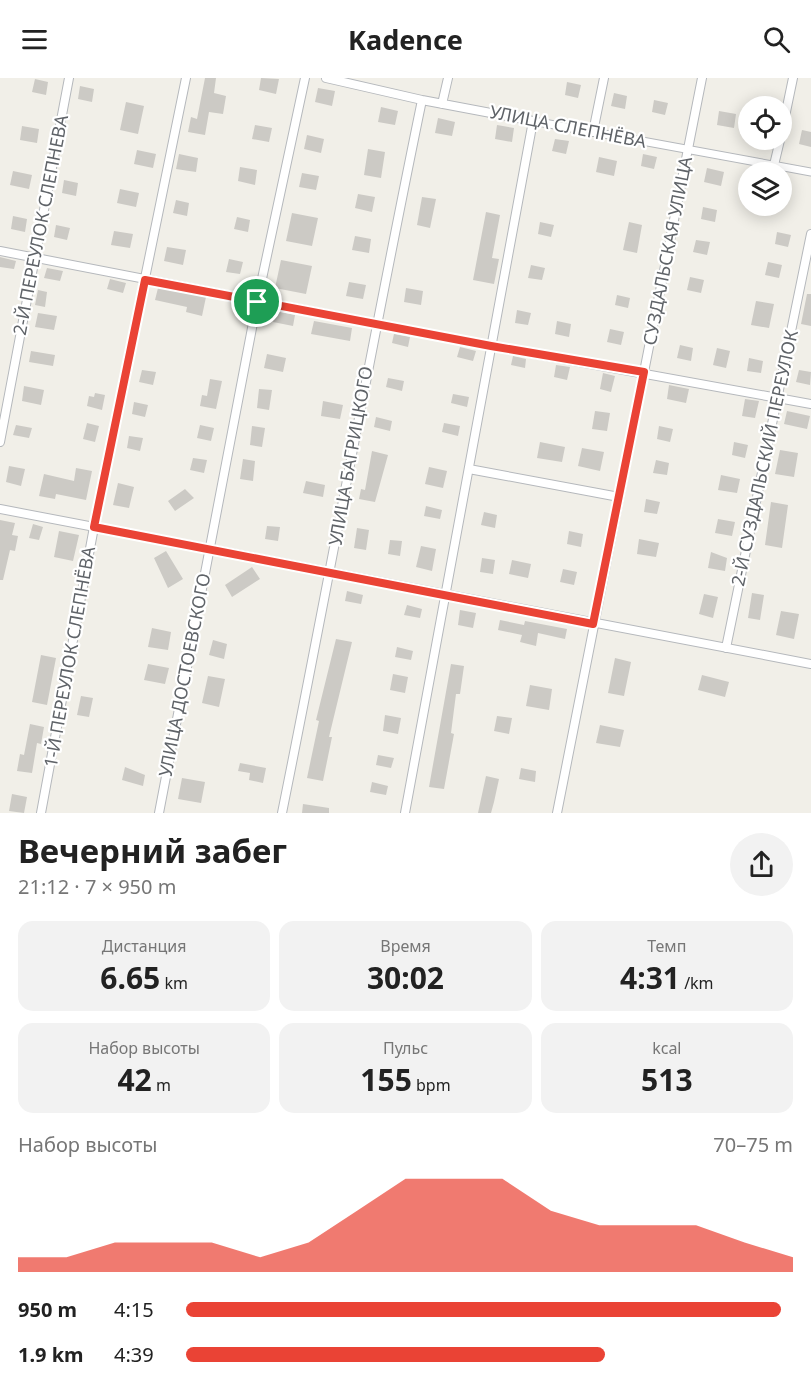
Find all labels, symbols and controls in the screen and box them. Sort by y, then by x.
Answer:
text: Kadence [348,21,463,58]
icon: menu [18,23,51,56]
icon: search [760,23,793,56]
map controls [738,96,792,216]
button: locate [738,96,792,150]
street label: УЛИЦА СЛЕПНЁВА [488,99,649,153]
street label: 2-Й ПЕРЕУЛОК СЛЕПНЕВА [7,112,73,337]
street label: СУЗДАЛЬСКАЯ УЛИЦА [637,154,697,347]
button: layers [738,162,792,216]
pin [231,276,282,327]
icon: arrive [240,285,273,318]
street label: 2-Й СУЗДАЛЬСКИЙ ПЕРЕУЛОК [725,327,803,588]
street label: УЛИЦА БАГРИЦКОГО [322,364,378,547]
street label: 1-Й ПЕРЕУЛОК СЛЕПНЁВА [38,544,100,769]
street label: УЛИЦА ДОСТОЕВСКОГО [152,571,216,779]
text: Вечерний забег [18,828,287,873]
button: share [730,833,793,896]
text: 21:12 · 7 × 950 m [18,873,176,900]
text: Дистанция [102,935,186,957]
text: Время [380,935,431,957]
text: Темп [647,935,686,957]
text: 6.65 [100,957,160,998]
text: 30:02 [367,957,444,998]
text: 4:31 [620,957,680,998]
text: km [160,972,188,994]
text: /km [680,972,714,994]
text: Набор высоты [88,1037,200,1059]
text: Пульс [383,1037,428,1059]
text: kcal [652,1037,681,1059]
text: 42 [117,1059,152,1100]
text: 155 [360,1059,412,1100]
text: 513 [641,1059,693,1100]
text: m [152,1074,171,1096]
text: bpm [412,1074,451,1096]
text: Набор высоты [18,1131,157,1158]
text: 70–75 m [713,1131,793,1158]
text: 950 m [18,1296,77,1323]
text: 4:15 [114,1296,154,1323]
text: 1.9 km [18,1341,84,1368]
text: 4:39 [114,1341,154,1368]

